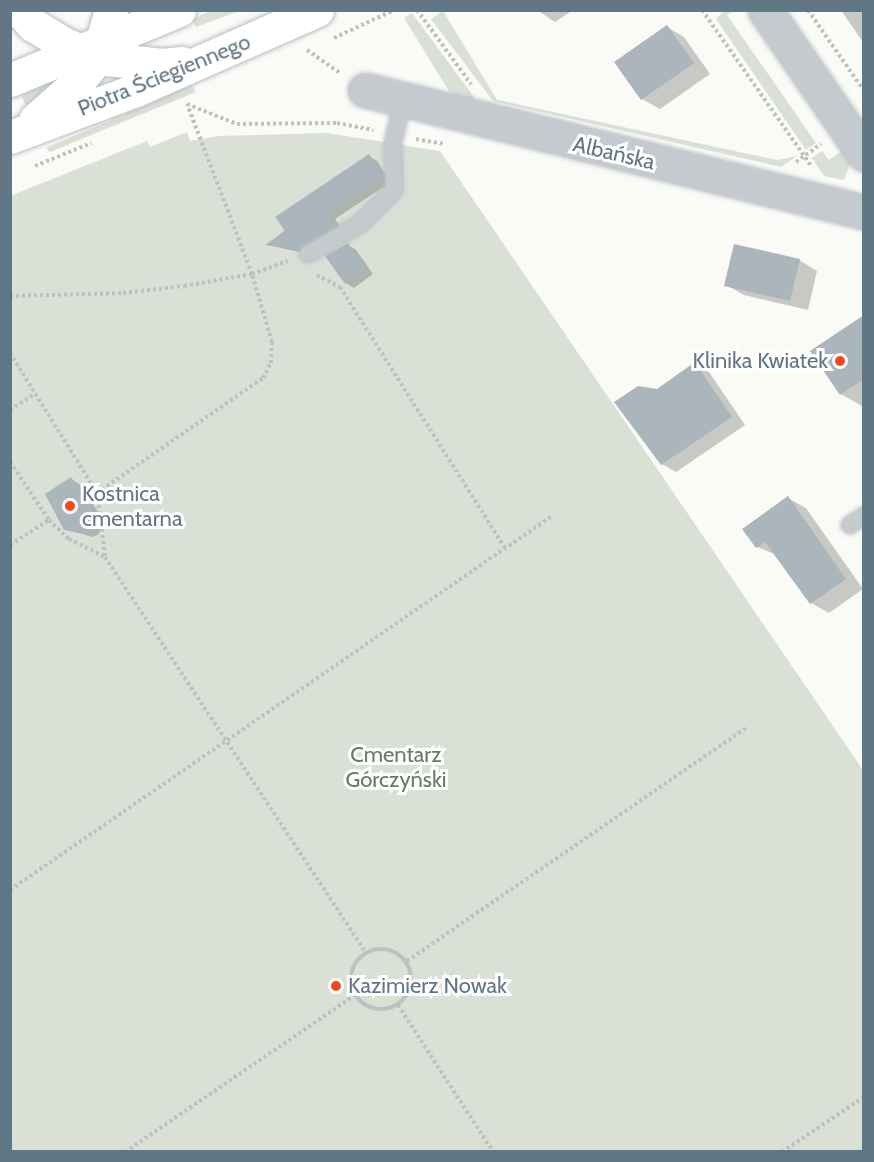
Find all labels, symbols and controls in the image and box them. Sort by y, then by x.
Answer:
street label: Piotra Ściegiennego [74,28,254,122]
street label: Albańska [571,131,657,175]
place label: Klinika Kwiatek [693,348,828,374]
marker: Klinika Kwiatek [833,354,847,368]
place label: Kostnica cmentarna [82,480,182,532]
marker: Kostnica cmentarna [63,499,77,513]
park label: Cmentarz Górczyński [346,741,446,792]
place label: Kazimierz Nowak [348,973,507,999]
marker: Kazimierz Nowak [329,979,343,993]

